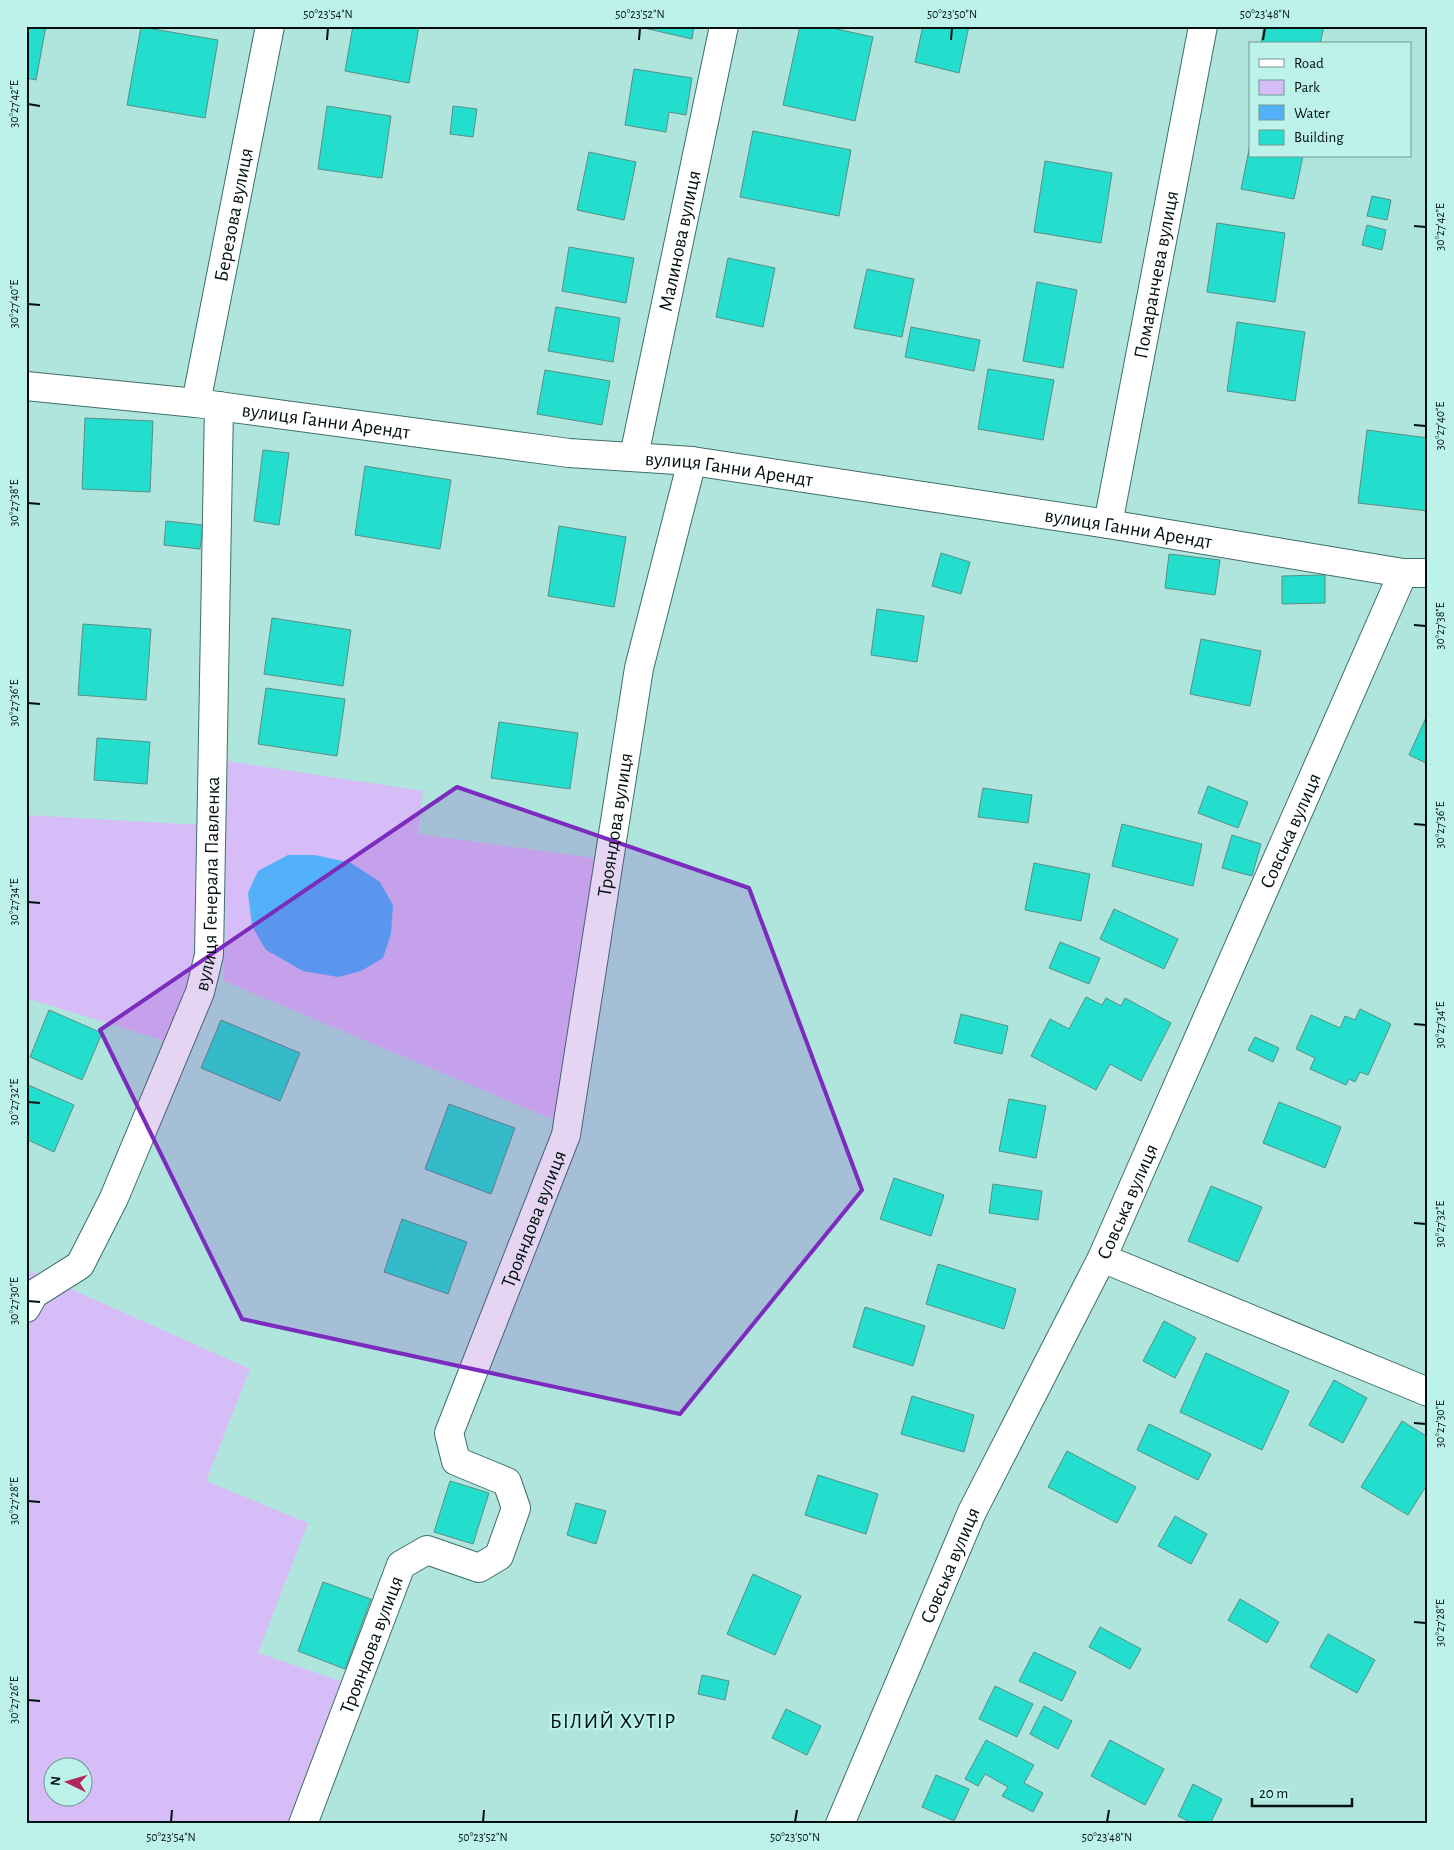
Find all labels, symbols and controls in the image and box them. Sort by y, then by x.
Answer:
text: 50°23'54"N [303,8,353,20]
text: 50°23'52"N [615,8,665,20]
text: 50°23'50"N [927,8,977,20]
text: 50°23'48"N [1240,8,1290,20]
legend [1249,42,1412,158]
text: Road [1294,56,1324,71]
text: 30°27'42"E [8,80,20,128]
text: Park [1294,80,1320,95]
text: Water [1294,106,1330,121]
text: Building [1294,130,1344,145]
street label: Березова вулиця [211,146,257,283]
street label: Малинова вулиця [656,169,705,313]
street label: Помаранчева вулиця [1131,189,1182,360]
text: 30°27'42"E [1434,203,1446,251]
text: 30°27'40"E [8,280,20,328]
street label: вулиця Ганни Арендт [241,400,412,443]
text: 30°27'40"E [1434,402,1446,450]
street label: вулиця Ганни Арендт [644,449,815,490]
text: 30°27'38"E [8,479,20,527]
street label: вулиця Ганни Арендт [1043,506,1214,552]
text: 30°27'38"E [1434,602,1446,650]
text: 30°27'36"E [8,679,20,726]
street label: Трояндова вулиця [594,751,637,898]
street label: Совська вулиця [1257,770,1325,892]
street label: вулиця Генерала Павленка [192,776,223,993]
text: 30°27'36"E [1434,801,1446,848]
text: 30°27'34"E [8,878,20,926]
text: 30°27'34"E [1434,1001,1446,1049]
text: 30°27'32"E [8,1078,20,1125]
street label: Совська вулиця [1094,1141,1162,1263]
street label: Трояндова вулиця [498,1148,570,1290]
text: 30°27'32"E [1434,1200,1446,1247]
text: 30°27'30"E [8,1277,20,1325]
text: 30°27'30"E [1434,1400,1446,1448]
text: 30°27'28"E [8,1477,20,1525]
street label: Совська вулиця [917,1505,984,1627]
street label: Трояндова вулиця [337,1573,407,1716]
text: 30°27'28"E [1434,1599,1446,1647]
text: 30°27'26"E [8,1676,20,1724]
district label: БІЛИЙ ХУТІР [550,1710,676,1732]
north arrow [42,1758,92,1808]
text: N [49,1775,63,1786]
scale bar [1252,1775,1352,1807]
text: 20 m [1259,1786,1288,1801]
text: 50°23'54"N [146,1831,196,1843]
text: 50°23'52"N [458,1831,508,1843]
text: 50°23'50"N [770,1831,820,1843]
text: 50°23'48"N [1082,1831,1132,1843]

